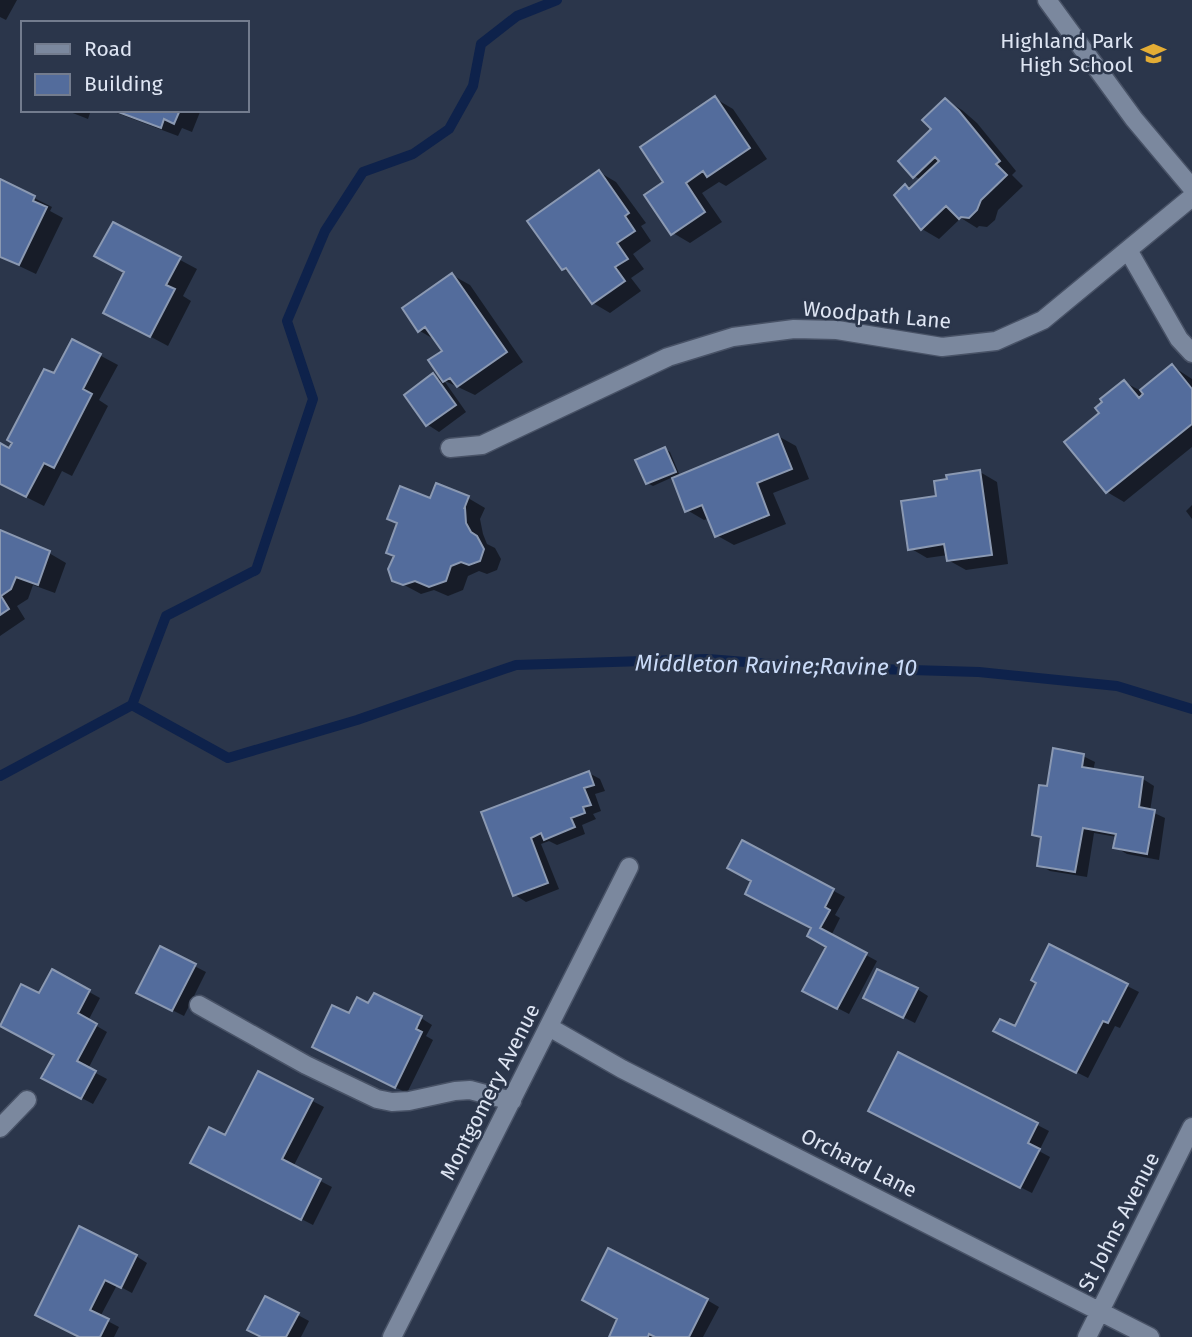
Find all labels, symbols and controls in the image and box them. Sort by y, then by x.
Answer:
legend [21,21,248,112]
place label: Highland Park High School [1000,28,1133,78]
text: Road [84,36,132,62]
school or university icon: Highland Park High School [1139,39,1167,67]
text: Building [84,71,163,97]
street label: Woodpath Lane [802,296,952,334]
water label: Middleton Ravine;Ravine 10 [635,649,917,681]
street label: Montgomery Avenue [434,1000,546,1184]
street label: Orchard Lane [797,1123,921,1203]
street label: St Johns Avenue [1073,1148,1165,1296]

